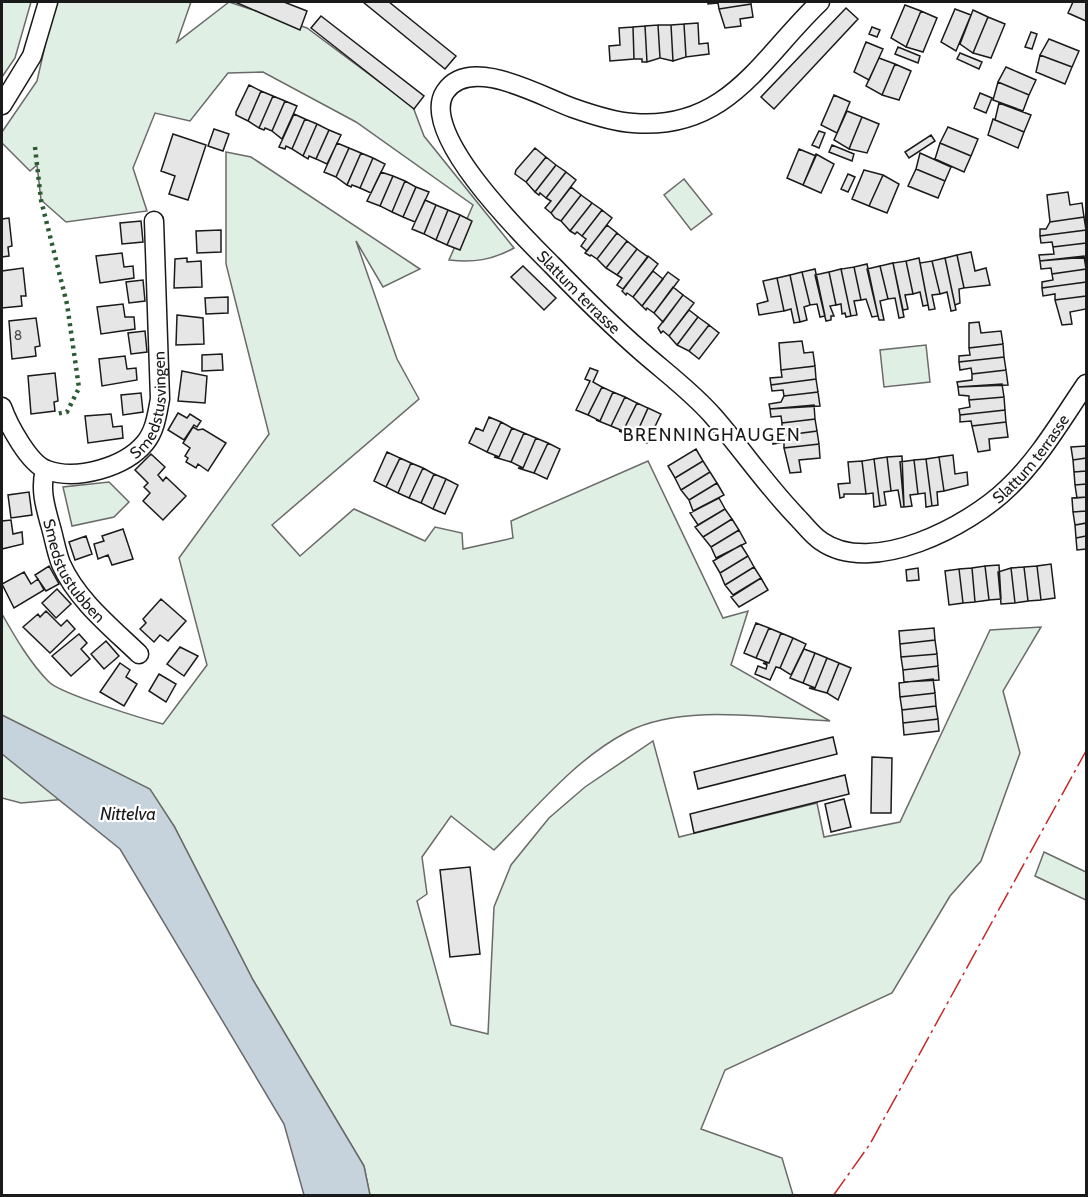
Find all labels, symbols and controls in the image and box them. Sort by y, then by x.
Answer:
street label: Slattum terrasse [533,247,624,338]
house number: 8 [14,326,22,344]
street label: Smedstusvingen [126,351,170,463]
street label: Slattum terrasse [989,411,1073,508]
district label: BRENNINGHAUGEN [623,424,801,446]
street label: Smedstustubben [39,517,109,627]
water label: Nittelva [100,803,156,825]

